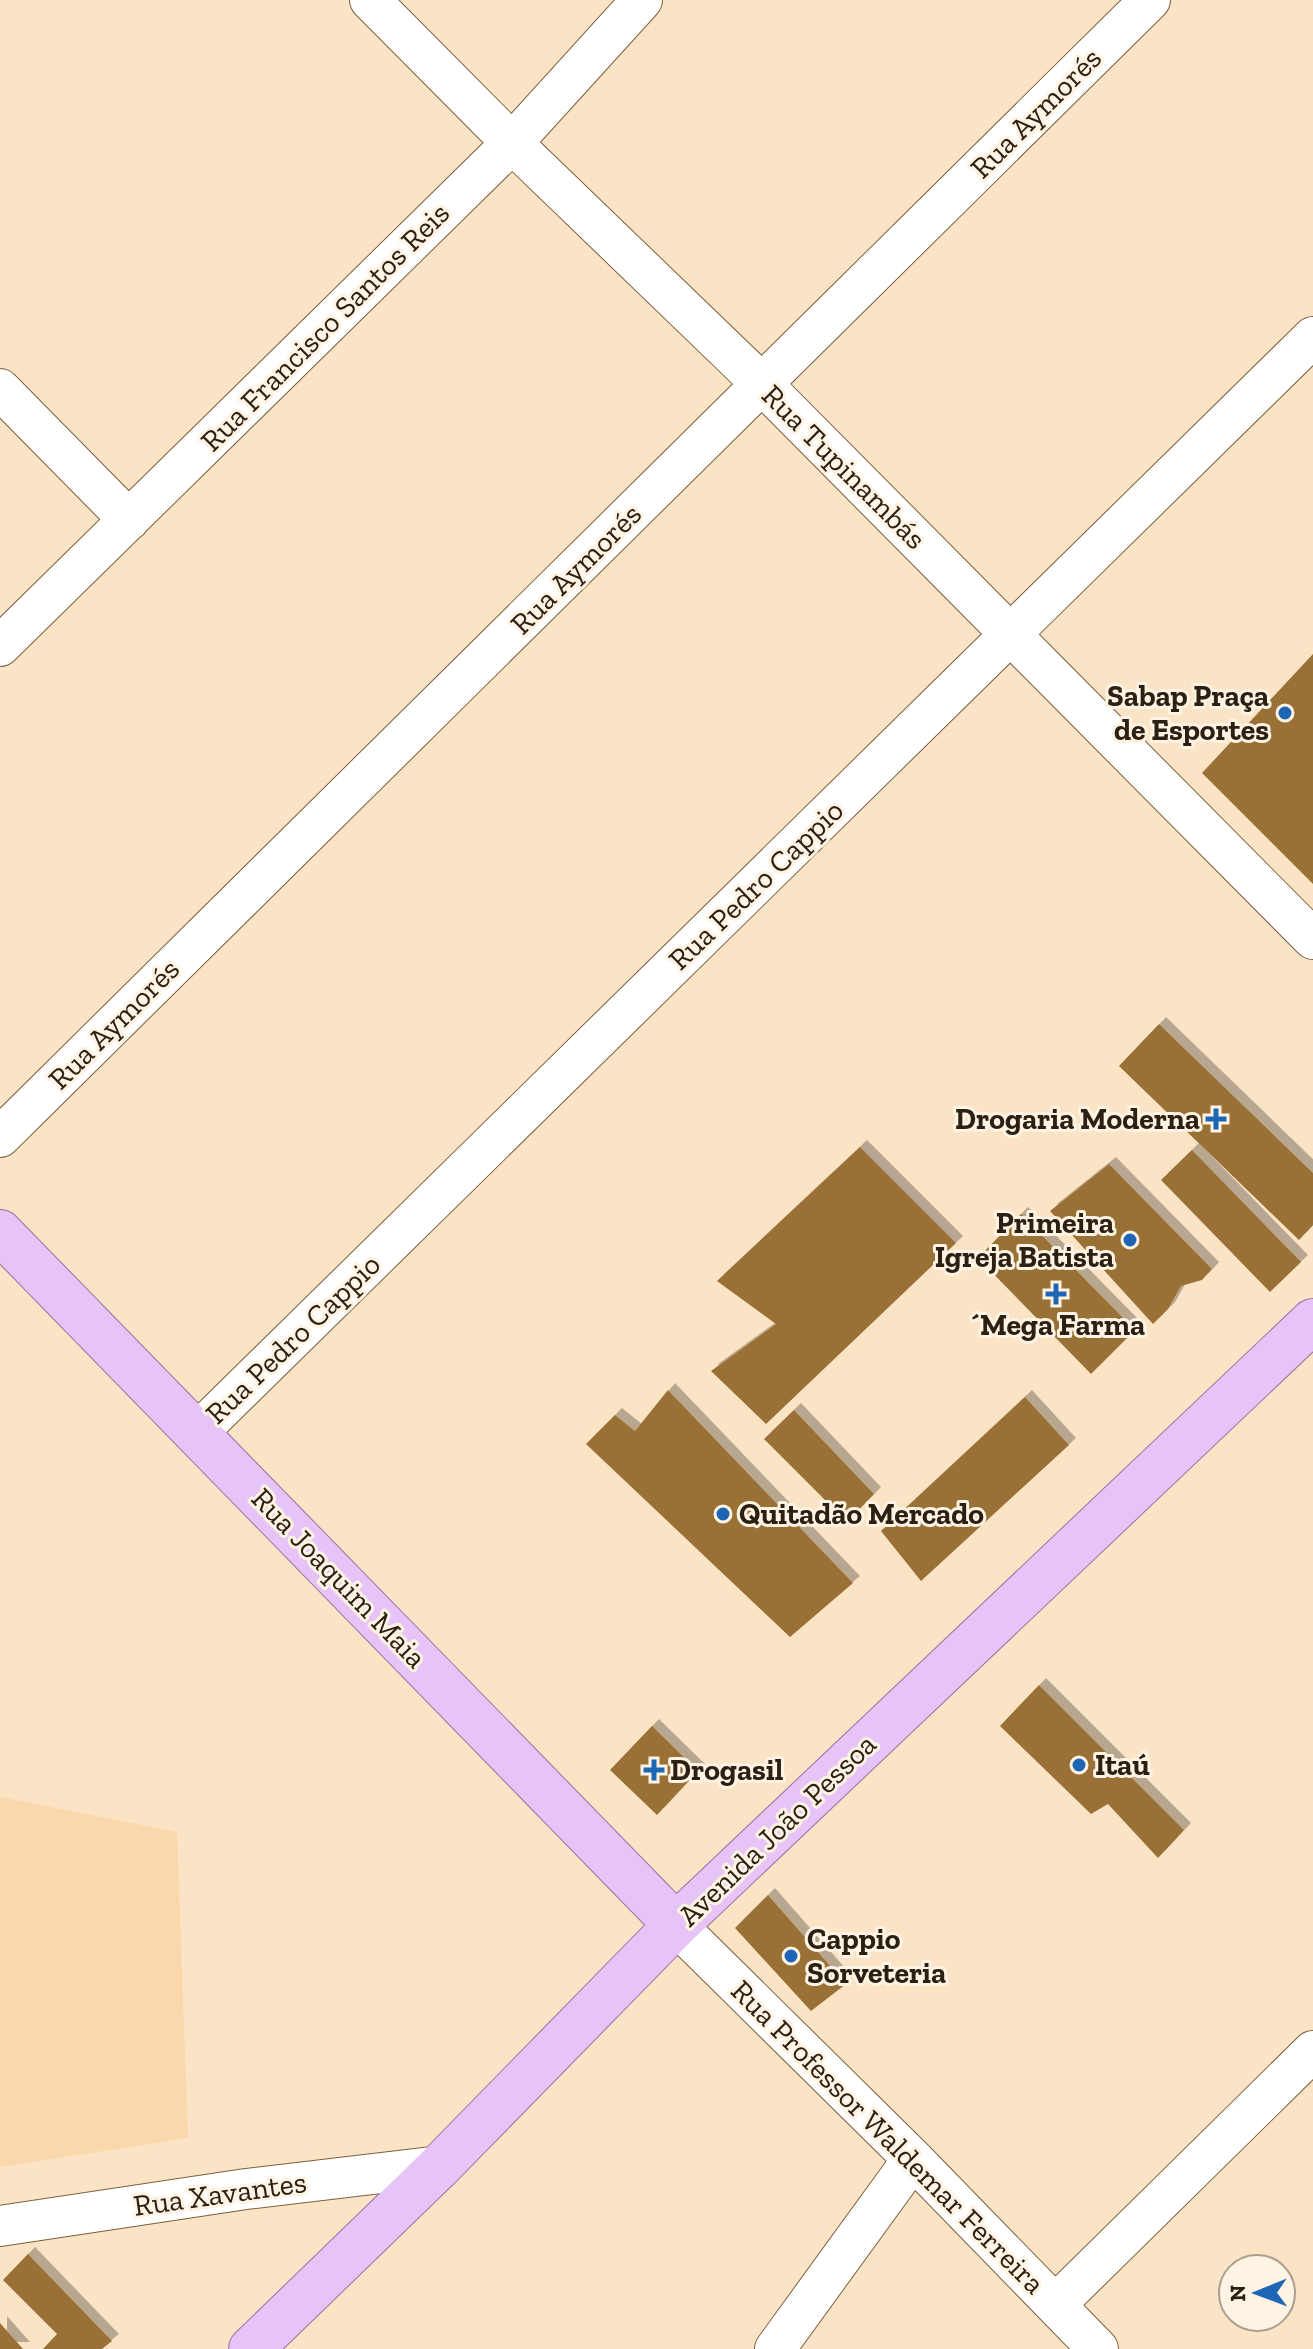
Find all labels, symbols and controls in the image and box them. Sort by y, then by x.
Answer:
street label: Rua Aymorés [963,40,1109,186]
street label: Rua Francisco Santos Reis [193,195,457,459]
street label: Rua Tupinambás [754,377,934,557]
street label: Rua Aymorés [503,496,649,642]
place label: Sabap Praça de Esportes [1107,678,1269,748]
marker: Sabap Praça de Esportes [1276,704,1294,722]
street label: Rua Pedro Cappio [661,792,851,978]
street label: Rua Aymorés [41,951,187,1097]
place label: Drogaria Moderna [955,1101,1200,1137]
marker: Drogaria Moderna [1207,1110,1225,1128]
place label: Primeira Igreja Batista [935,1205,1114,1275]
marker: Primeira Igreja Batista [1121,1231,1139,1249]
street label: Rua Pedro Cappio [198,1246,388,1432]
marker: ´Mega Farma [1047,1285,1065,1303]
place label: ´Mega Farma [967,1307,1145,1343]
street label: Rua Joaquim Maia [244,1480,434,1676]
place label: Quitadão Mercado [739,1496,984,1532]
marker: Quitadão Mercado [714,1505,732,1523]
street label: Avenida João Pessoa [670,1726,884,1934]
place label: Itaú [1095,1747,1150,1783]
place label: Drogasil [670,1752,784,1788]
marker: Itaú [1070,1756,1088,1774]
marker: Drogasil [645,1761,663,1779]
place label: Cappio Sorveteria [807,1921,946,1991]
marker: Cappio Sorveteria [782,1947,800,1965]
street label: Rua Professor Waldemar Ferreira [724,1973,1052,2301]
street label: Rua Xavantes [131,2164,309,2224]
north arrow [1217,2253,1297,2333]
text: N [1224,2284,1251,2302]

